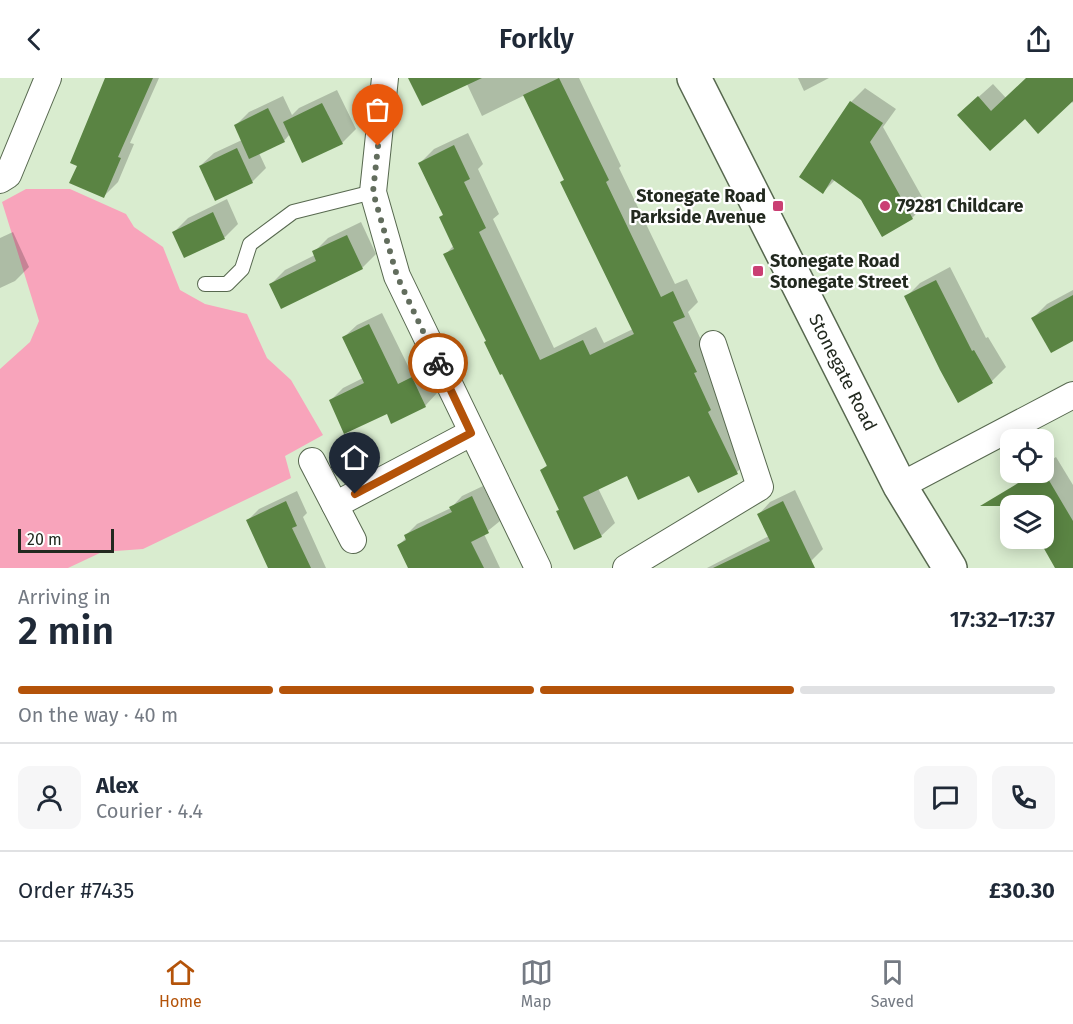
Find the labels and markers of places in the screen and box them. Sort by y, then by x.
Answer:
pin [352,84,403,146]
place label: Stonegate Road Parkside Avenue [630,185,766,228]
place label: 79281 Childcare [897,195,1023,217]
marker: Stonegate Road Parkside Avenue [771,199,785,213]
marker: 79281 Childcare [878,199,892,213]
place label: Stonegate Road Stonegate Street [770,250,910,293]
marker: Stonegate Road Stonegate Street [751,264,765,278]
pin [329,432,380,494]

